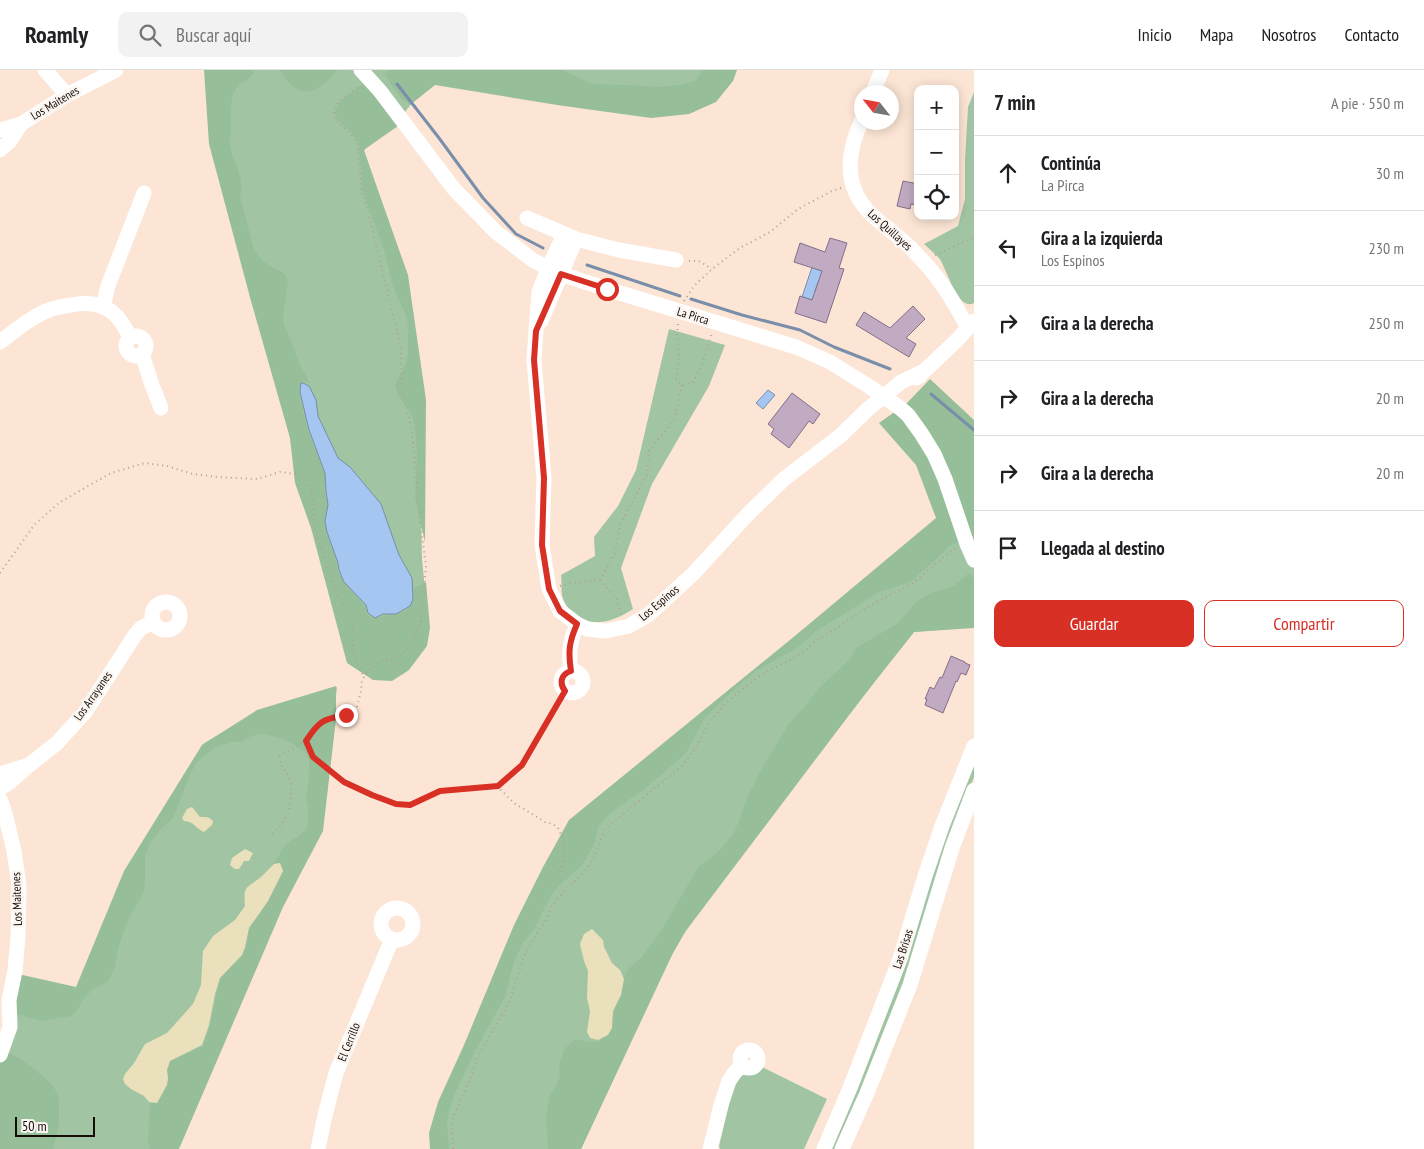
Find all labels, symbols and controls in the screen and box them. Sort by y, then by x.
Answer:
search box [118,12,468,57]
text: Roamly [25,19,88,50]
icon: search [136,21,164,49]
text: Buscar aquí [176,23,251,47]
text: Inicio [1138,23,1172,46]
text: Mapa [1200,23,1233,46]
text: Nosotros [1261,23,1316,46]
text: Contacto [1344,23,1399,46]
street label: Los Maitenes [28,82,82,123]
north arrow [854,85,899,130]
map controls [914,85,959,220]
button: + [914,85,959,130]
text: 7 min [994,89,1036,116]
text: A pie · 550 m [1331,93,1404,113]
button: − [914,130,959,175]
text: Continúa [1041,151,1101,175]
icon: ahead [994,159,1022,187]
text: 30 m [1376,163,1404,183]
button: locate [914,175,959,220]
text: La Pirca [1041,175,1084,195]
street label: Los Quillayes [865,206,916,253]
text: Gira a la izquierda [1041,226,1163,250]
icon: left [994,234,1022,262]
text: 230 m [1369,238,1404,258]
text: Los Espinos [1041,250,1105,270]
route start [596,278,619,301]
street label: La Pirca [675,304,711,328]
icon: right [994,309,1022,337]
text: Gira a la derecha [1041,311,1154,335]
text: 250 m [1369,313,1404,333]
icon: right [994,384,1022,412]
text: Gira a la derecha [1041,386,1154,410]
text: 20 m [1376,388,1404,408]
icon: right [994,459,1022,487]
text: Gira a la derecha [1041,461,1154,485]
text: 20 m [1376,463,1404,483]
icon: arrive [994,534,1022,562]
text: Llegada al destino [1041,536,1165,560]
street label: Los Espinos [636,582,682,624]
button: Guardar [994,600,1194,647]
button: Compartir [1204,600,1404,647]
street label: Los Arrayanes [70,668,115,723]
route end [335,704,358,727]
street label: Los Maitenes [8,872,25,926]
street label: Las Brisas [889,927,916,971]
street label: El Cerrillo [334,1020,363,1063]
scale bar [15,1114,95,1137]
text: 50 m [22,1117,47,1135]

